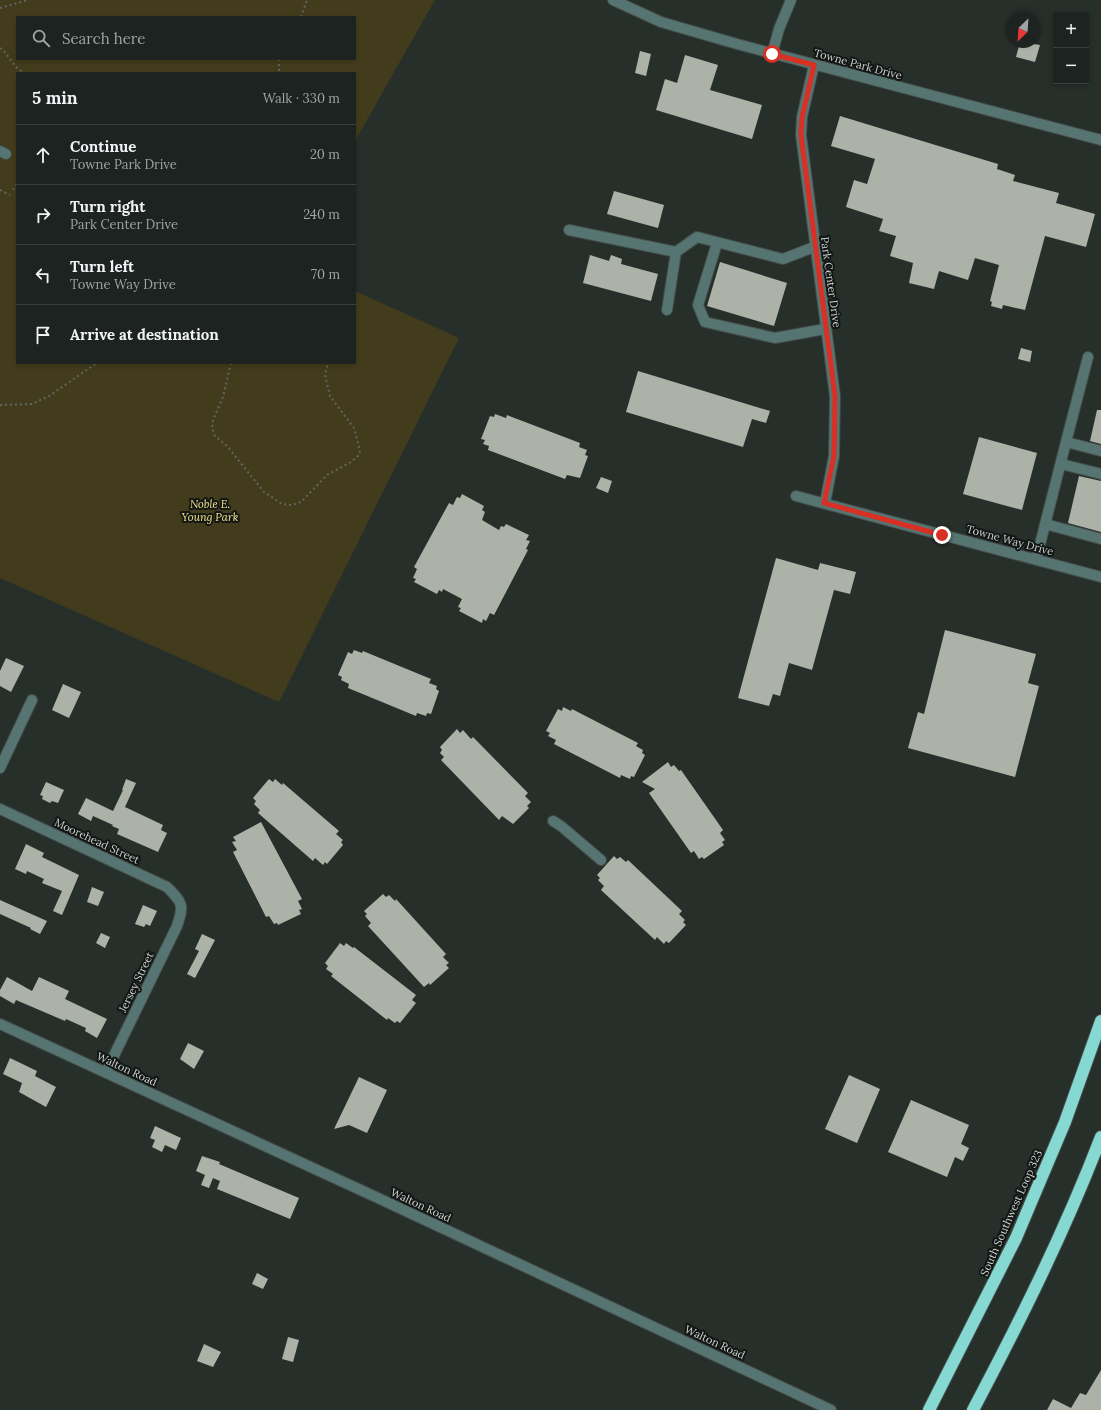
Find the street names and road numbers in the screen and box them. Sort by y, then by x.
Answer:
street label: Towne Park Drive [812,46,904,82]
street label: Park Center Drive [818,236,844,328]
street label: Towne Way Drive [965,522,1055,558]
street label: Moorehead Street [52,815,142,867]
street label: Jersey Street [115,949,157,1015]
street label: Walton Road [95,1049,160,1089]
street label: South Southwest Loop 323 [977,1148,1045,1278]
street label: Walton Road [389,1185,454,1225]
street label: Walton Road [683,1322,748,1362]

